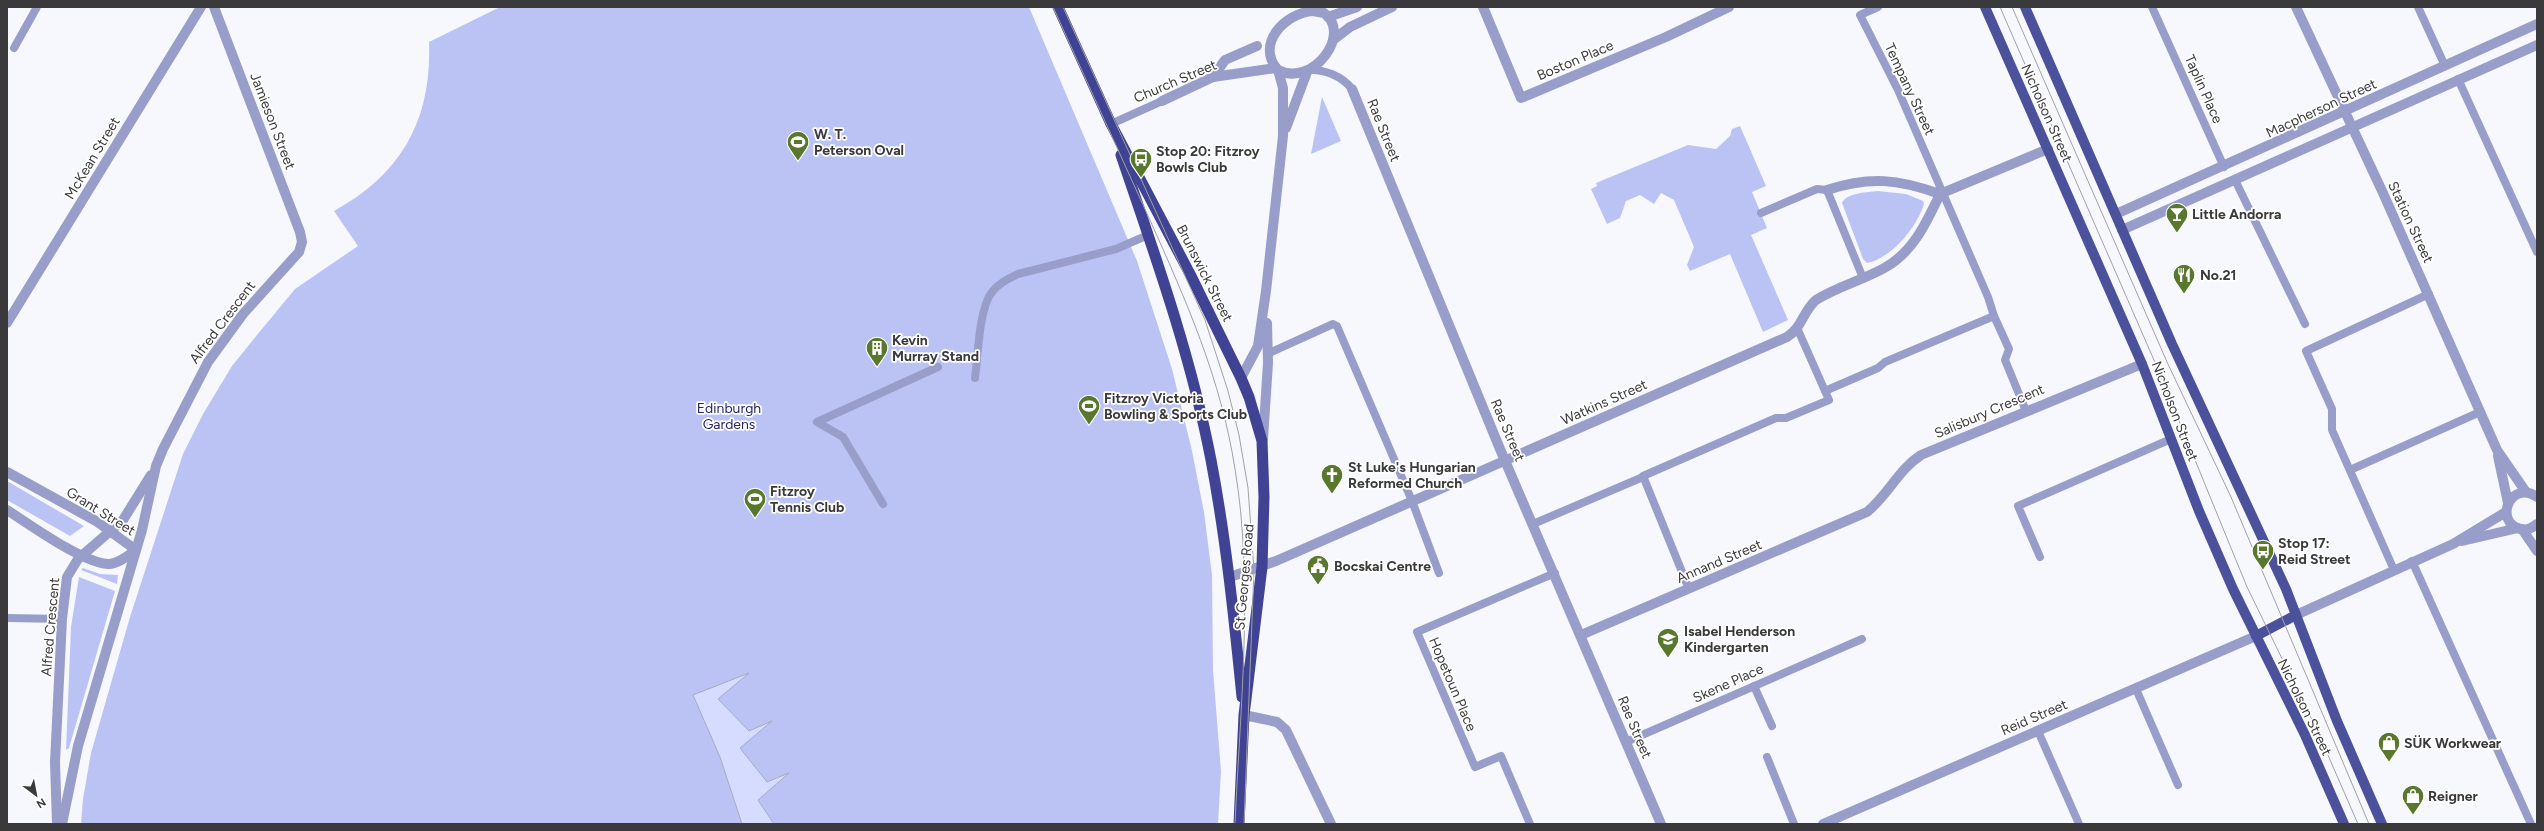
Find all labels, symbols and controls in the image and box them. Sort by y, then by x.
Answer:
street label: Boston Place [1534,37,1616,84]
street label: Tempany Street [1881,40,1938,138]
street label: Taplin Place [2181,52,2226,127]
street label: Church Street [1131,56,1219,107]
street label: Nicholson Street [2017,61,2076,165]
street label: Jamieson Street [246,70,299,172]
street label: Macpherson Street [2263,75,2379,142]
street label: Rae Street [1363,96,1404,164]
street label: McKean Street [61,114,124,203]
place label: W. T. Peterson Oval [814,126,904,159]
sports icon: W. T. Peterson Oval [785,129,811,162]
place label: Stop 20: Fitzroy Bowls Club [1156,143,1260,176]
bus stop icon: Stop 20: Fitzroy Bowls Club [1128,146,1154,179]
street label: Station Street [2384,179,2437,266]
bar icon: Little Andorra [2164,201,2190,234]
place label: Little Andorra [2192,206,2281,223]
street label: Brunswick Street [1173,222,1236,325]
restaurant icon: No.21 [2171,262,2197,295]
place label: No.21 [2200,267,2236,284]
street label: Alfred Crescent [186,278,259,367]
place label: Kevin Murray Stand [892,332,979,365]
building icon: Kevin Murray Stand [864,335,890,368]
street label: Nicholson Street [2148,359,2201,464]
street label: Watkins Street [1559,376,1650,429]
street label: Salisbury Crescent [1932,381,2047,442]
place label: Fitzroy Victoria Bowling & Sports Club [1104,390,1247,423]
sports icon: Fitzroy Victoria Bowling & Sports Club [1076,393,1102,426]
street label: Rae Street [1487,396,1528,464]
park label: Edinburgh Gardens [697,400,761,433]
place label: St Luke's Hungarian Reformed Church [1348,459,1476,492]
church icon: St Luke's Hungarian Reformed Church [1319,462,1345,495]
street label: Grant Street [63,483,138,539]
place label: Fitzroy Tennis Club [770,483,844,516]
sports icon: Fitzroy Tennis Club [742,486,768,519]
street label: St Georges Road [1231,523,1258,631]
place label: Stop 17: Reid Street [2278,535,2351,568]
street label: Annand Street [1674,536,1764,587]
bus stop icon: Stop 17: Reid Street [2250,538,2276,571]
public building icon: Bocskai Centre [1305,553,1331,586]
place label: Bocskai Centre [1334,558,1431,575]
street label: Alfred Crescent [38,577,63,677]
place label: Isabel Henderson Kindergarten [1684,623,1795,656]
school or university icon: Isabel Henderson Kindergarten [1655,626,1681,659]
street label: Hopetoun Place [1425,635,1480,734]
street label: Nicholson Street [2274,656,2335,758]
street label: Skene Place [1690,660,1766,707]
street label: Rae Street [1614,693,1655,761]
street label: Reid Street [1998,696,2070,739]
shop icon: SÜK Workwear [2376,730,2402,763]
place label: SÜK Workwear [2404,735,2502,752]
north arrow [16,775,56,815]
shop icon: Reigner [2400,783,2426,816]
place label: Reigner [2428,788,2479,805]
text: N [34,795,48,811]

